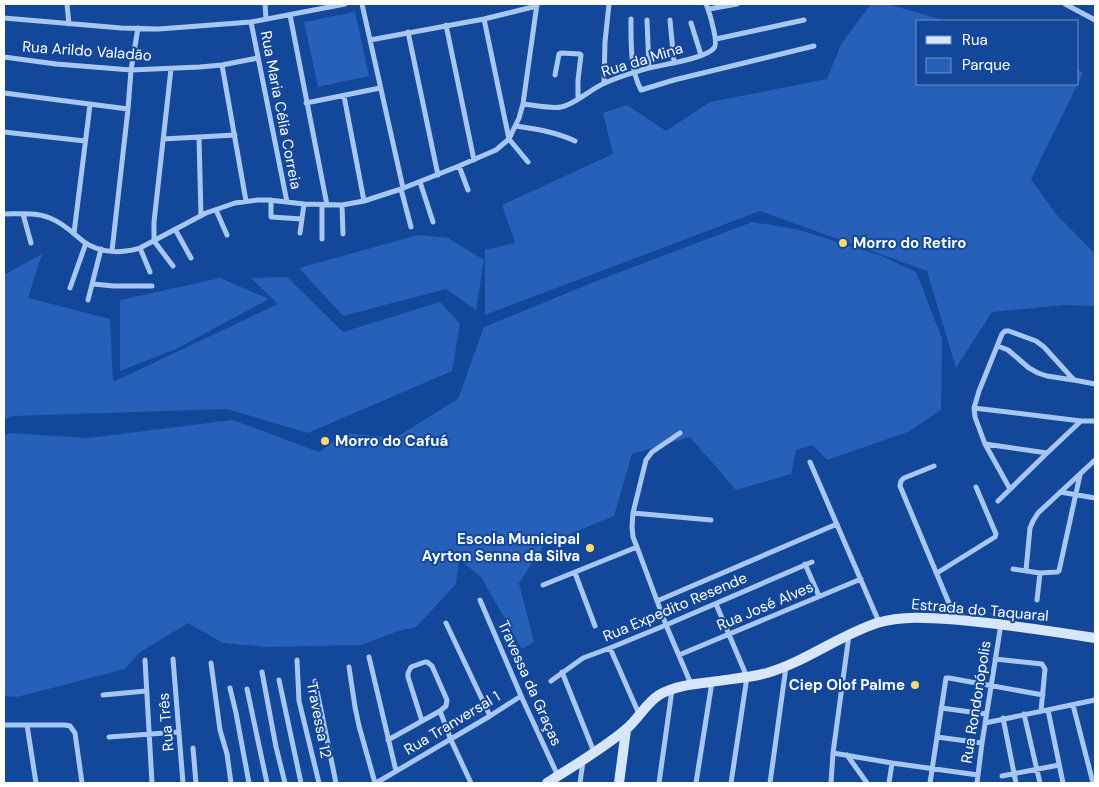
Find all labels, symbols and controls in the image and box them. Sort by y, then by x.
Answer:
legend [916,20,1079,85]
street label: Rua Maria Célia Correia [256,29,306,191]
text: Rua [962,30,988,50]
street label: Rua Arildo Valadão [22,36,152,66]
street label: Rua da Mina [599,38,685,82]
text: Parque [962,55,1010,75]
place label: Morro do Retiro [853,233,966,253]
marker: Morro do Retiro [837,237,849,249]
place label: Morro do Cafuá [335,431,448,451]
marker: Morro do Cafuá [319,435,331,447]
place label: Escola Municipal Ayrton Senna da Silva [422,529,580,566]
marker: Escola Municipal Ayrton Senna da Silva [584,542,596,554]
street label: Rua Expedito Resende [600,568,750,646]
street label: Rua José Alves [714,577,816,635]
street label: Estrada do Taquaral [910,594,1050,626]
street label: Travessa da Graças [493,617,567,749]
street label: Rua Rondonópolis [956,639,996,765]
place label: Ciep Olof Palme [789,675,905,695]
marker: Ciep Olof Palme [909,679,921,691]
street label: Travessa 12 [302,680,336,760]
street label: Rua Tranversal 1 [400,686,504,760]
street label: Rua Três [153,692,179,752]

